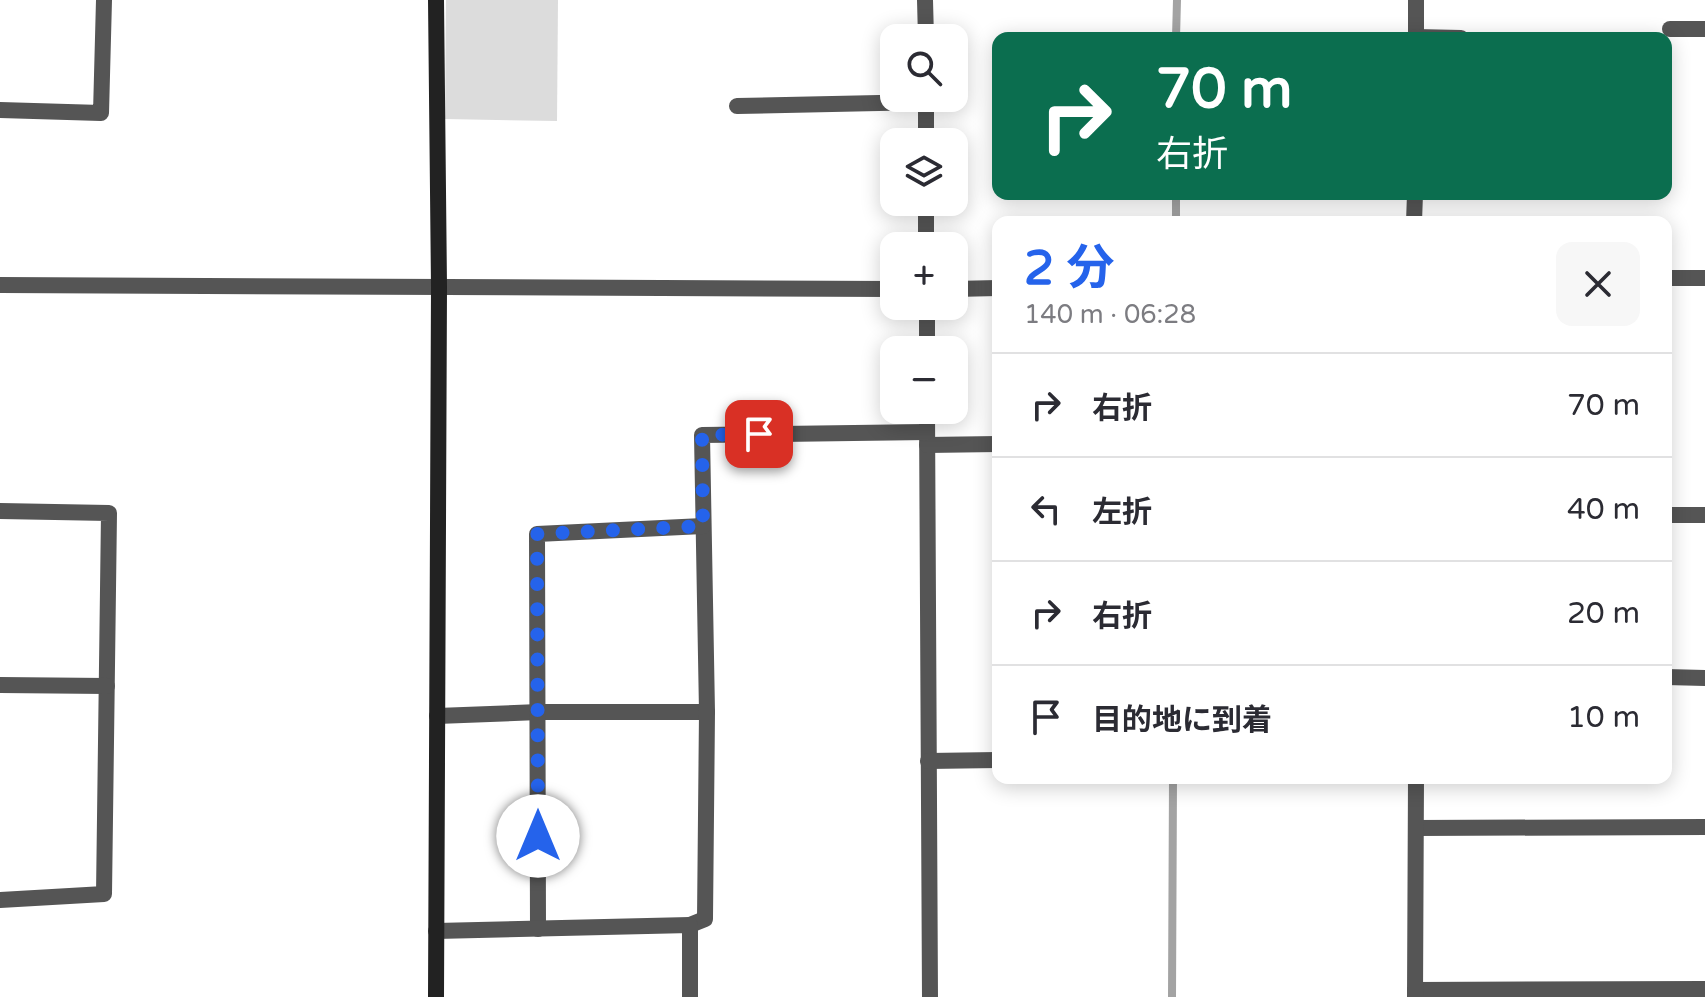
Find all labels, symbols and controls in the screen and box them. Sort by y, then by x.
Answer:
map controls [880,24,968,424]
button: search [880,24,968,112]
text: 70 m [1156,56,1292,123]
icon: right [1024,64,1128,168]
button: layers [880,128,968,216]
text: 右折 [1156,133,1228,176]
button: + [880,232,968,320]
text: 2 分 [1024,240,1115,298]
button: close [1556,242,1640,326]
text: 140 m · 06:28 [1024,299,1196,330]
button: − [880,336,968,424]
icon: right [1024,383,1068,427]
text: 70 m [1567,387,1640,424]
text: 右折 [1092,390,1152,427]
pin [725,400,793,468]
icon: arrive [737,412,781,456]
icon: left [1024,487,1068,531]
text: 40 m [1567,491,1640,528]
text: 左折 [1092,494,1152,531]
icon: right [1024,591,1068,635]
text: 20 m [1567,595,1640,632]
text: 右折 [1092,598,1152,635]
icon: arrive [1024,695,1068,739]
text: 10 m [1567,699,1640,736]
text: 目的地に到着 [1092,702,1272,739]
position arrow [496,794,580,878]

